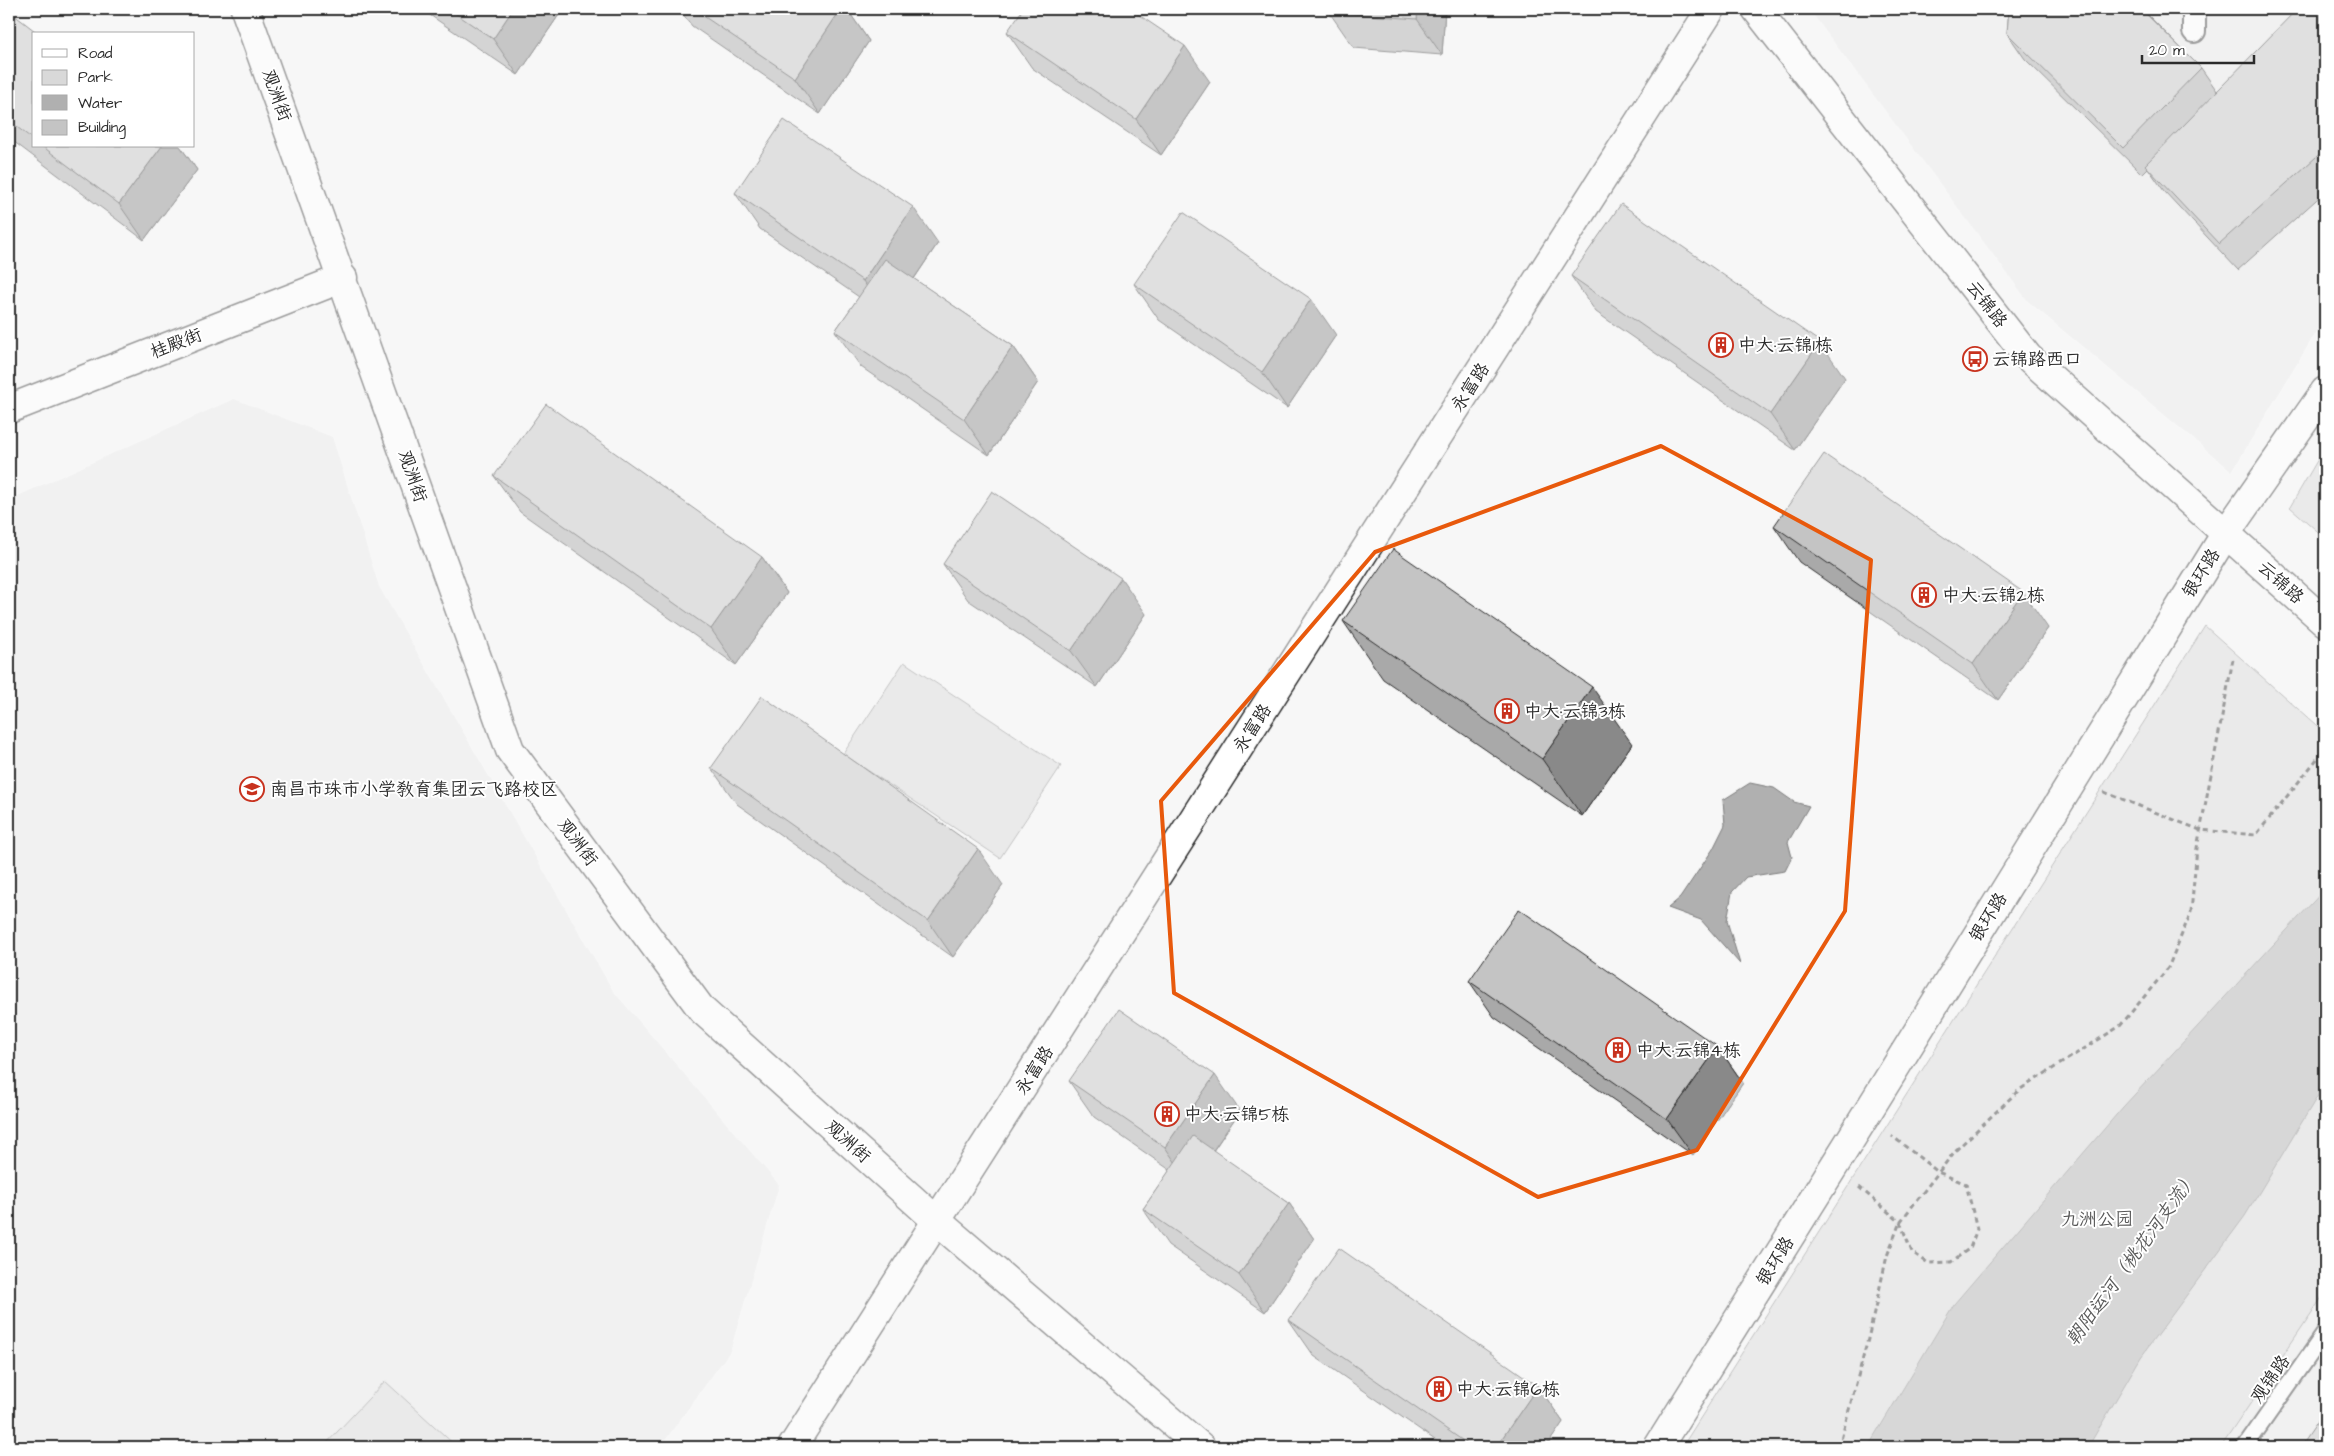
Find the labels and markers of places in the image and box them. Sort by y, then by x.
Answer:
building icon: 中大·云锦1栋 [1708,332,1734,358]
place label: 中大·云锦1栋 [1738,333,1833,358]
bus stop icon: 云锦路西口 [1962,346,1988,372]
place label: 云锦路西口 [1992,347,2082,372]
building icon: 中大·云锦2栋 [1911,582,1937,608]
place label: 中大·云锦2栋 [1942,583,2045,608]
building icon: 中大·云锦3栋 [1494,698,1520,724]
place label: 中大·云锦3栋 [1524,699,1626,724]
school or university icon: 南昌市珠市小学教育集团云飞路校区 [239,776,265,802]
place label: 南昌市珠市小学教育集团云飞路校区 [270,777,558,802]
building icon: 中大·云锦4栋 [1605,1037,1631,1063]
place label: 中大·云锦4栋 [1636,1038,1741,1063]
building icon: 中大·云锦5栋 [1154,1101,1180,1127]
place label: 中大·云锦5栋 [1184,1102,1289,1127]
building icon: 中大·云锦6栋 [1426,1376,1452,1402]
place label: 中大·云锦6栋 [1456,1377,1560,1402]

